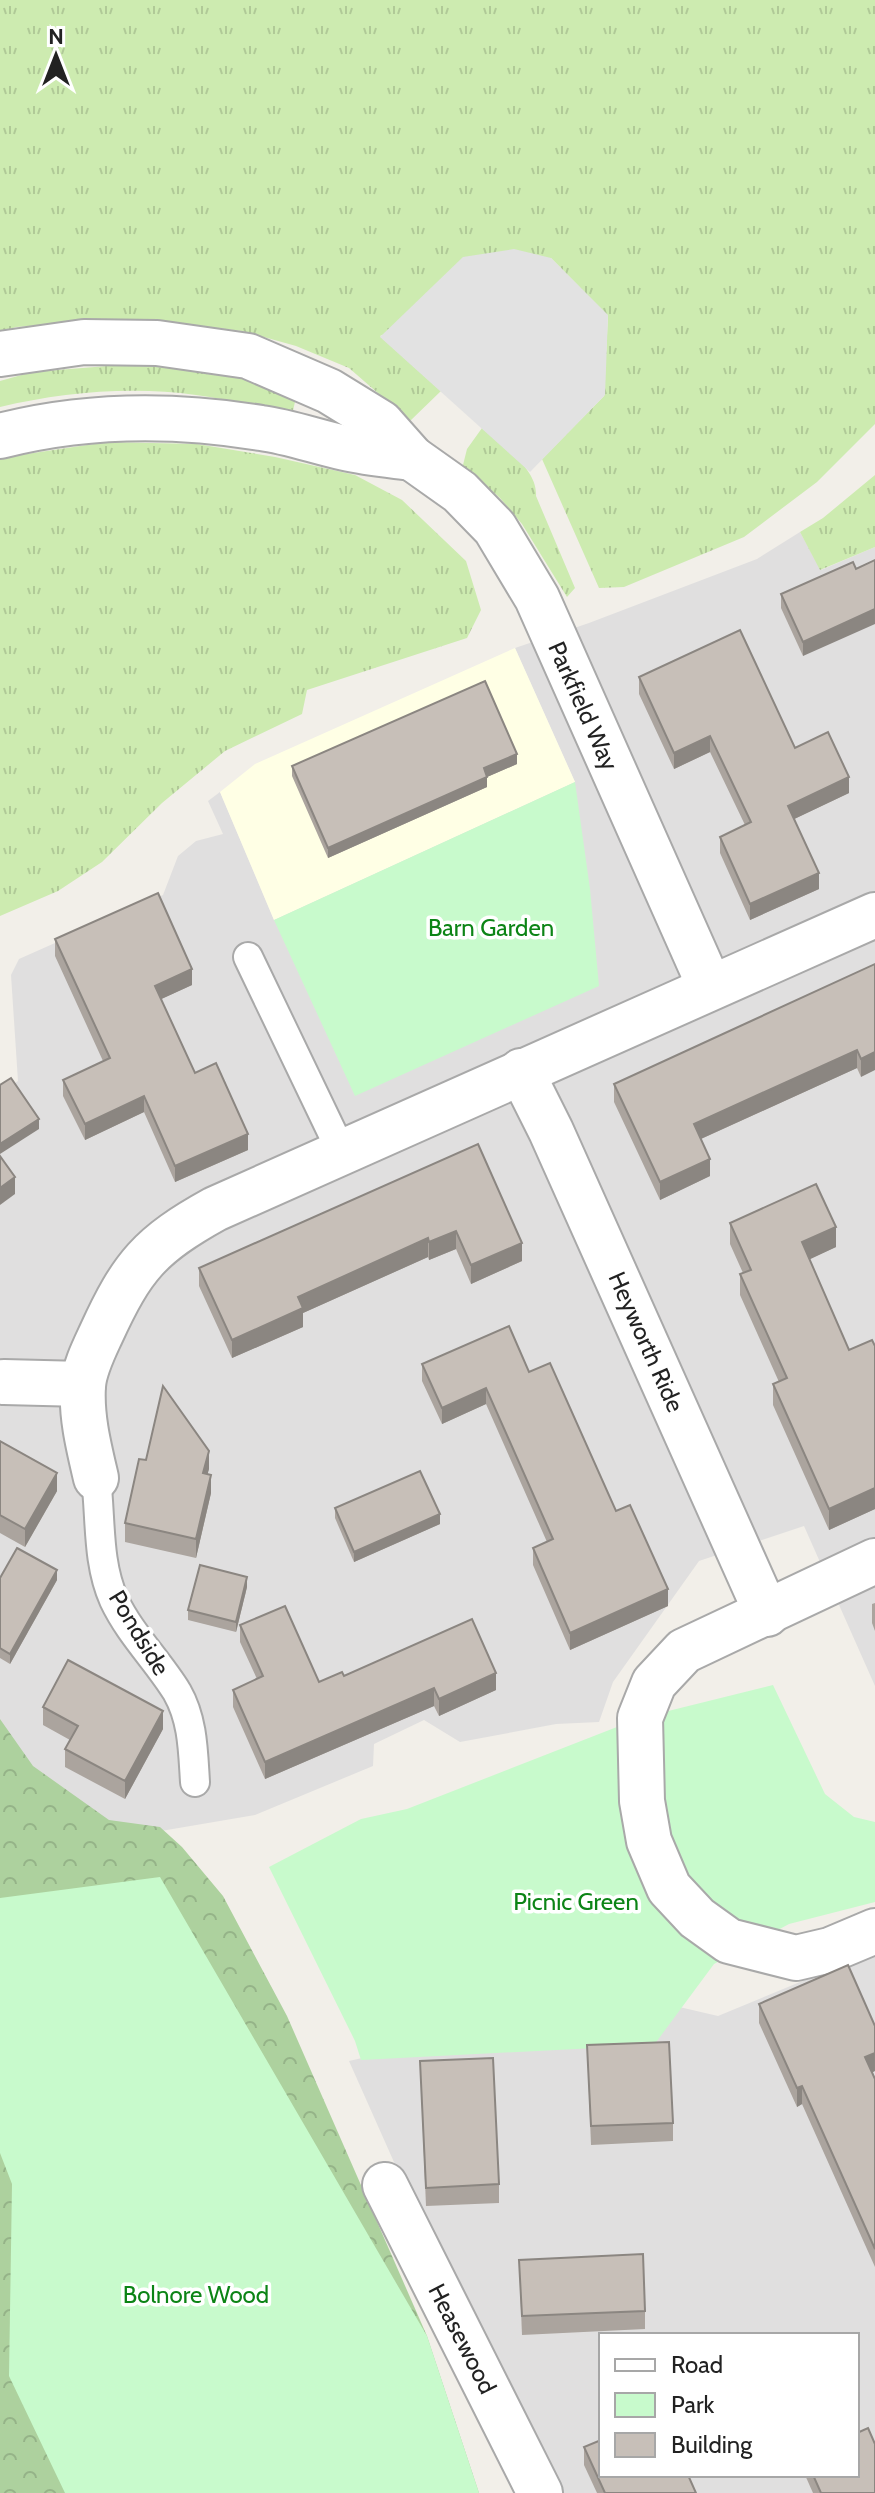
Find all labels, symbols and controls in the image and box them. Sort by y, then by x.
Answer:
north arrow [16,16,96,96]
text: N [48,23,64,50]
street label: Parkfield Way [542,637,625,775]
park label: Barn Garden [428,913,554,942]
street label: Heyworth Ride [603,1267,690,1416]
street label: Pondside [103,1585,176,1680]
park label: Picnic Green [513,1887,639,1916]
street label: Heasewood [422,2279,503,2399]
park label: Bolnore Wood [123,2280,269,2309]
legend [599,2333,859,2477]
text: Road [671,2350,723,2379]
text: Park [671,2390,714,2419]
text: Building [671,2430,753,2459]

